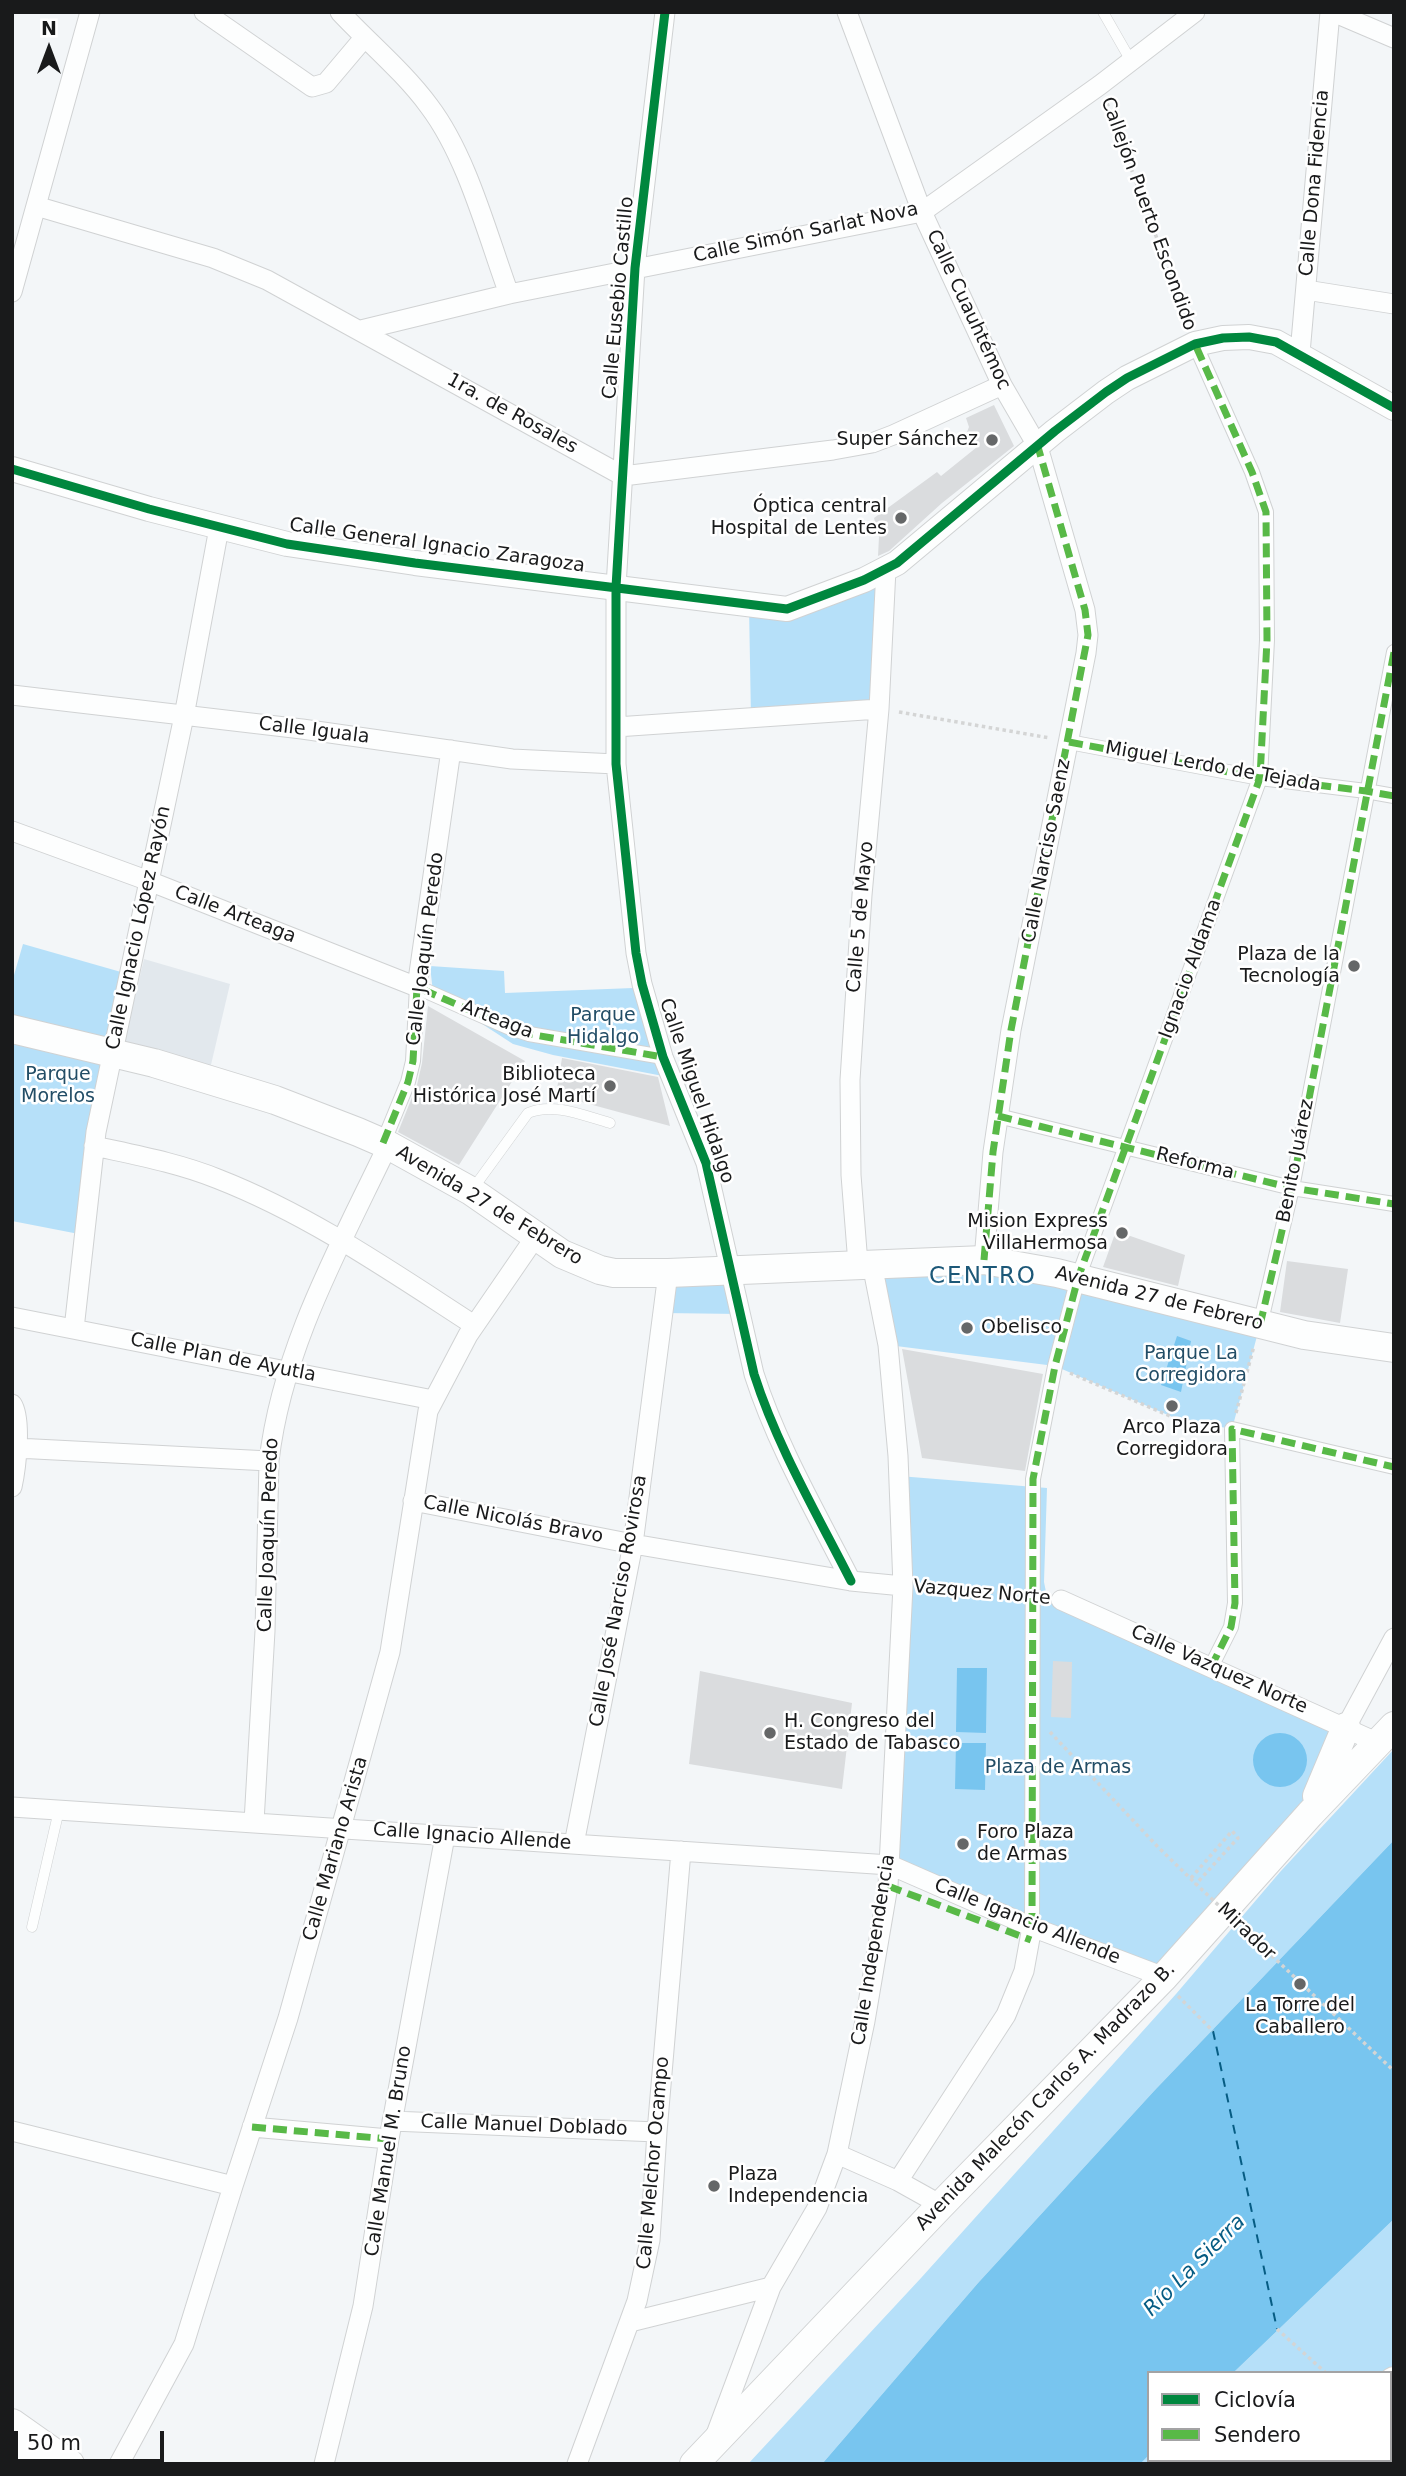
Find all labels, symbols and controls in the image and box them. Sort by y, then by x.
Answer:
north arrow [14,14,84,84]
text: N [41,17,57,39]
street label: Calle Dona Fidencia [1295,89,1335,277]
street label: Callejón Puerto Escondido [1095,94,1201,334]
street label: Calle Eusebio Castillo [599,196,639,400]
street label: Calle Simón Sarlat Nova [691,198,921,268]
street label: Calle Cuauhtémoc [921,226,1015,394]
street label: 1ra. de Rosales [443,369,581,459]
place label: Super Sánchez [836,429,978,451]
marker: Super Sánchez [984,432,1000,448]
place label: Óptica central Hospital de Lentes [711,496,887,540]
marker: Óptica central Hospital de Lentes [893,510,909,526]
street label: Calle General Ignacio Zaragoza [288,514,586,578]
street label: Calle Iguala [257,713,371,749]
street label: Miguel Lerdo de Tejada [1103,737,1323,797]
street label: Calle Narciso Saenz [1018,757,1076,945]
street label: Calle Ignacio López Rayón [102,804,176,1052]
street label: Calle 5 de Mayo [843,840,879,994]
street label: Calle Joaquín Peredo [403,851,449,1047]
street label: Calle Arteaga [171,881,299,949]
street label: Ignacio Aldama [1155,896,1227,1042]
place label: Plaza de la Tecnología [1237,944,1340,988]
marker: Plaza de la Tecnología [1346,958,1362,974]
street label: Calle Miguel Hidalgo [654,995,738,1187]
street label: Arteaga [458,996,536,1044]
park label: Parque Hidalgo [567,1005,639,1049]
park label: Parque Morelos [21,1064,95,1108]
place label: Biblioteca Histórica José Martí [413,1064,596,1108]
marker: Biblioteca Histórica José Martí [602,1078,618,1094]
street label: Benito Juárez [1273,1097,1319,1225]
street label: Avenida 27 de Febrero [392,1141,586,1271]
street label: Reforma [1153,1143,1237,1185]
place label: Mision Express VillaHermosa [967,1211,1108,1255]
marker: Mision Express VillaHermosa [1114,1225,1130,1241]
street label: Avenida 27 de Febrero [1053,1262,1265,1336]
district label: CENTRO [930,1263,1036,1291]
place label: Obelisco [981,1317,1062,1339]
marker: Obelisco [959,1320,975,1336]
street label: Calle Plan de Ayutla [128,1329,318,1387]
park label: Parque La Corregidora [1135,1343,1247,1387]
marker: Arco Plaza Corregidora [1164,1398,1180,1414]
place label: Arco Plaza Corregidora [1116,1417,1228,1461]
street label: Calle Joaquín Peredo [254,1437,284,1633]
street label: Calle José Narciso Rovirosa [586,1473,652,1729]
street label: Calle Nicolás Bravo [421,1491,605,1549]
street label: Vazquez Norte [912,1576,1052,1610]
street label: Calle Vazquez Norte [1127,1621,1311,1719]
place label: H. Congreso del Estado de Tabasco [784,1711,960,1755]
marker: H. Congreso del Estado de Tabasco [762,1725,778,1741]
street label: Calle Mariano Arista [299,1754,373,1944]
park label: Plaza de Armas [985,1757,1131,1779]
street label: Calle Ignacio Allende [372,1819,572,1855]
place label: Foro Plaza de Armas [977,1822,1074,1866]
marker: Foro Plaza de Armas [955,1836,971,1852]
street label: Calle Independencia [848,1853,900,2047]
street label: Calle Igancio Allende [930,1874,1124,1970]
street label: Mirador [1212,1899,1280,1965]
street label: Avenida Malecón Carlos A. Madrazo B. [912,1958,1180,2236]
marker: La Torre del Caballero [1292,1976,1308,1992]
place label: La Torre del Caballero [1245,1995,1355,2039]
street label: Calle Manuel M. Bruno [361,2044,417,2258]
street label: Calle Melchor Ocampo [633,2056,675,2270]
street label: Calle Manuel Doblado [420,2111,628,2141]
place label: Plaza Independencia [728,2164,868,2208]
marker: Plaza Independencia [706,2178,722,2194]
water label: Río La Sierra [1139,2210,1251,2322]
legend [1147,2371,1392,2462]
text: Ciclovía [1214,2388,1296,2412]
scale bar [18,2416,168,2460]
text: Sendero [1214,2423,1301,2447]
text: 50 m [27,2431,81,2455]

